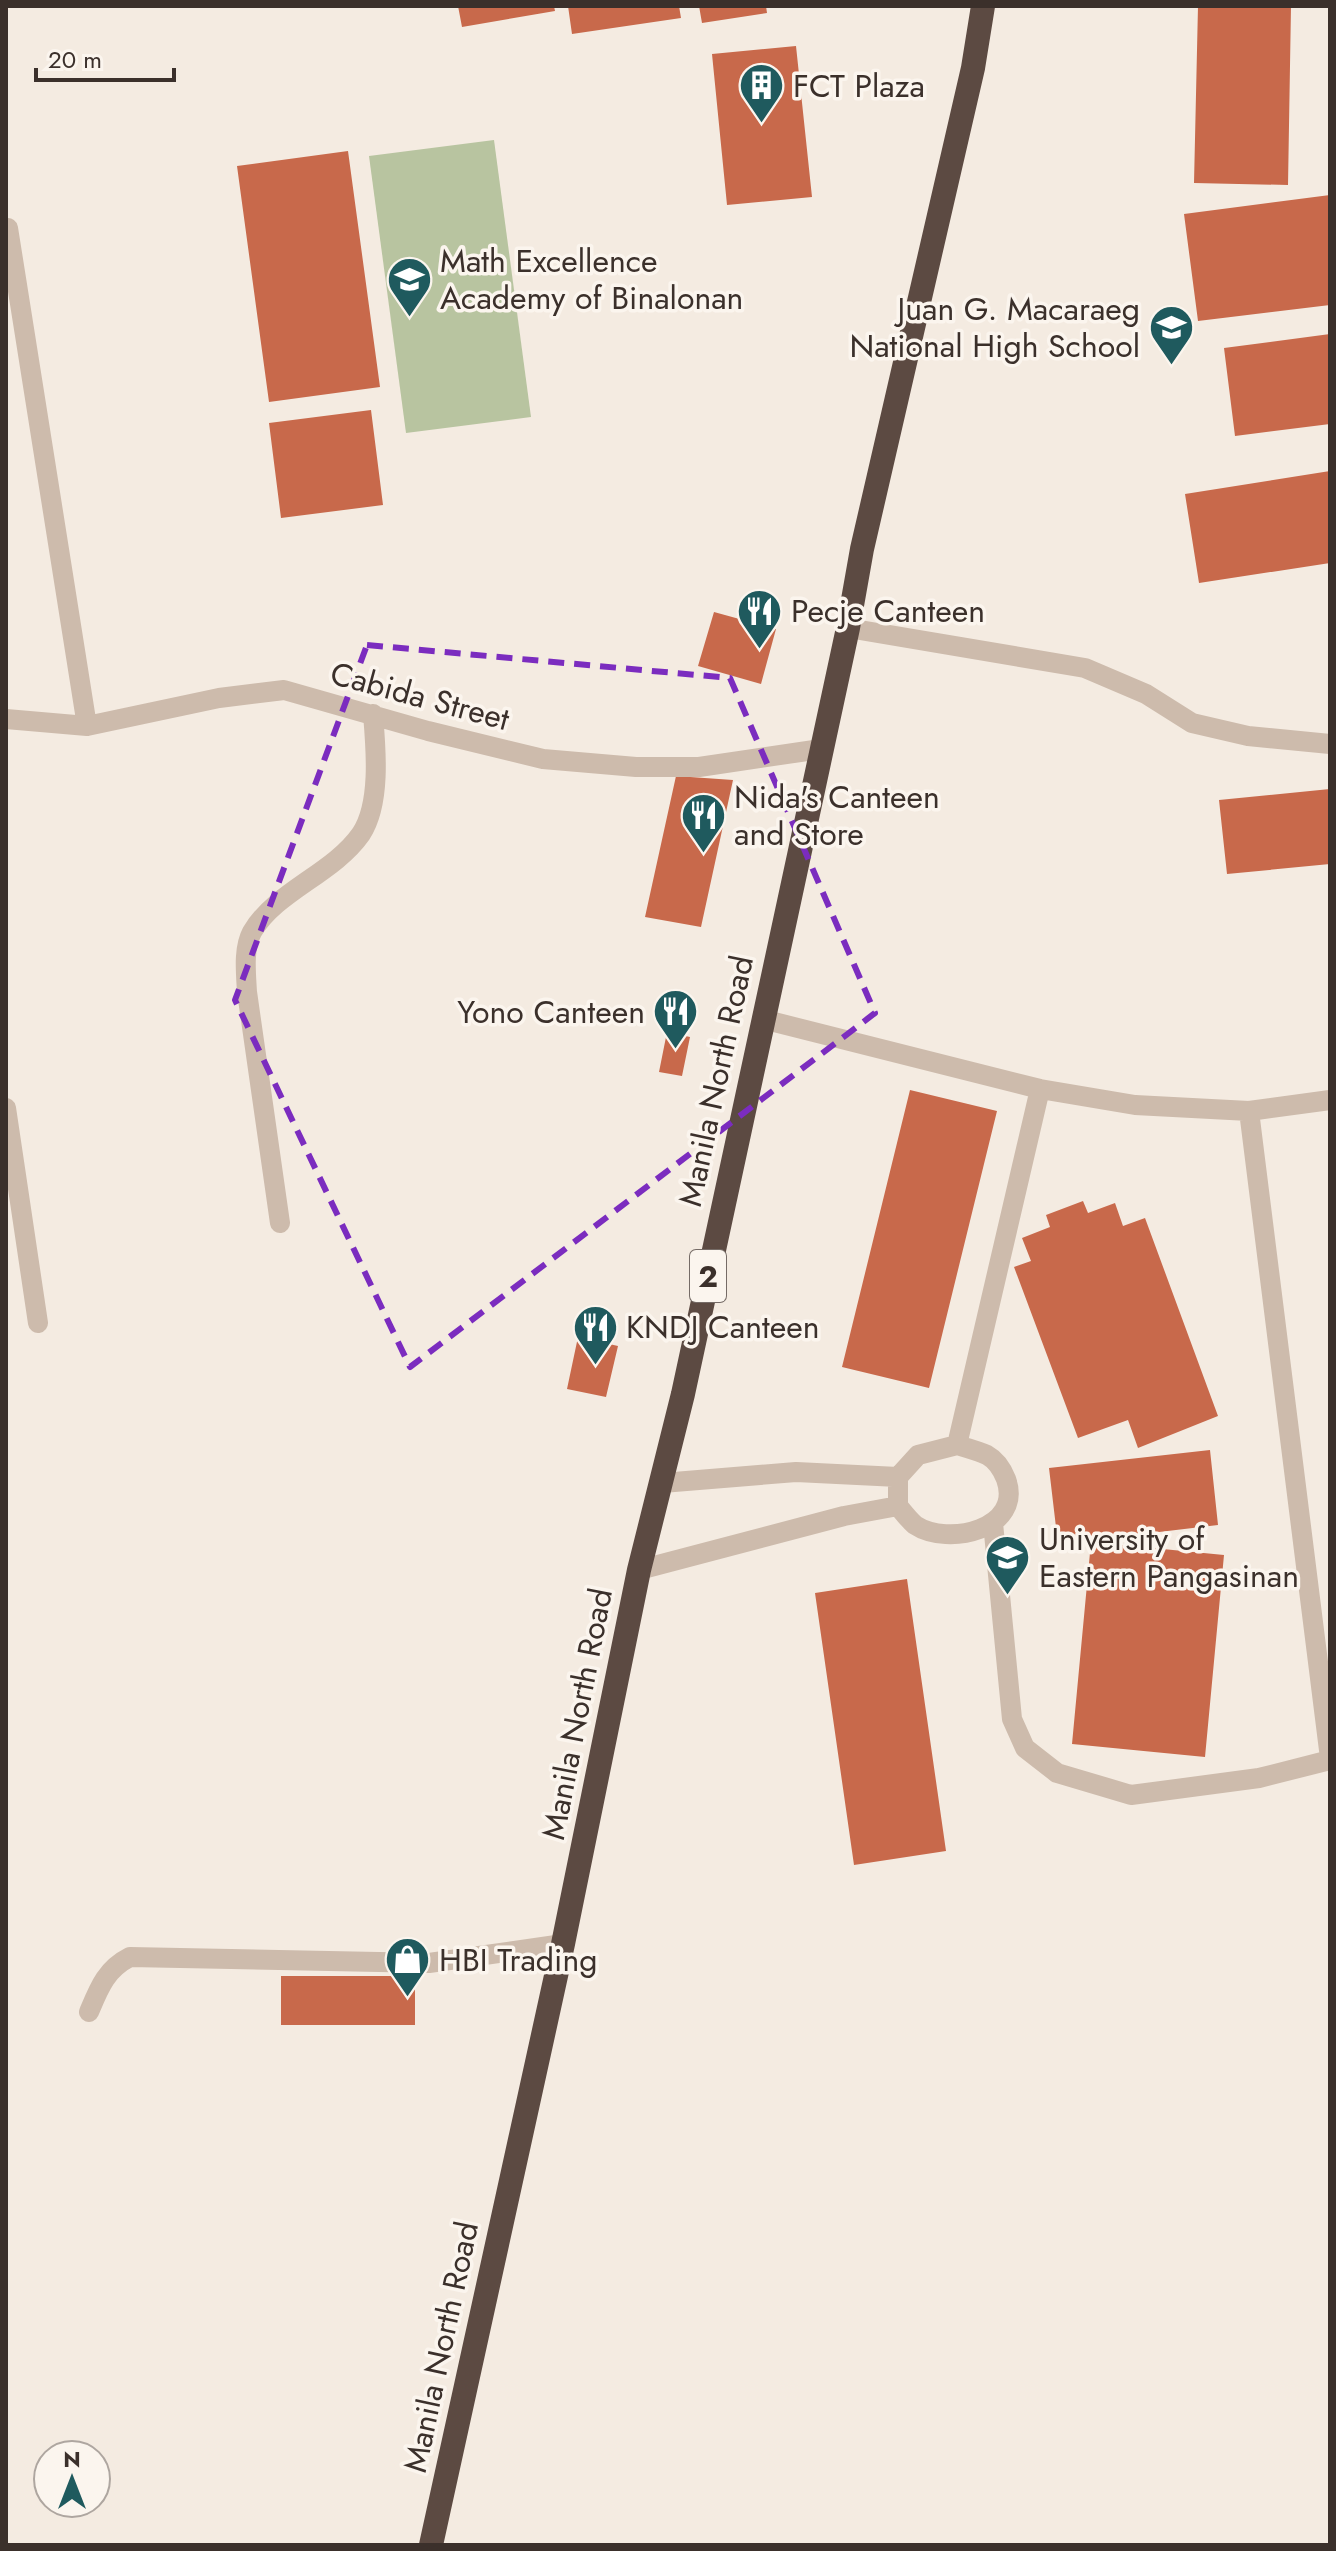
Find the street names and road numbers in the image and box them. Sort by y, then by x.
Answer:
street label: Cabida Street [325,650,515,742]
street label: Manila North Road [667,951,765,1211]
road number: 2 [690,1250,726,1302]
street label: Manila North Road [530,1584,624,1844]
street label: Manila North Road [392,2217,490,2477]

